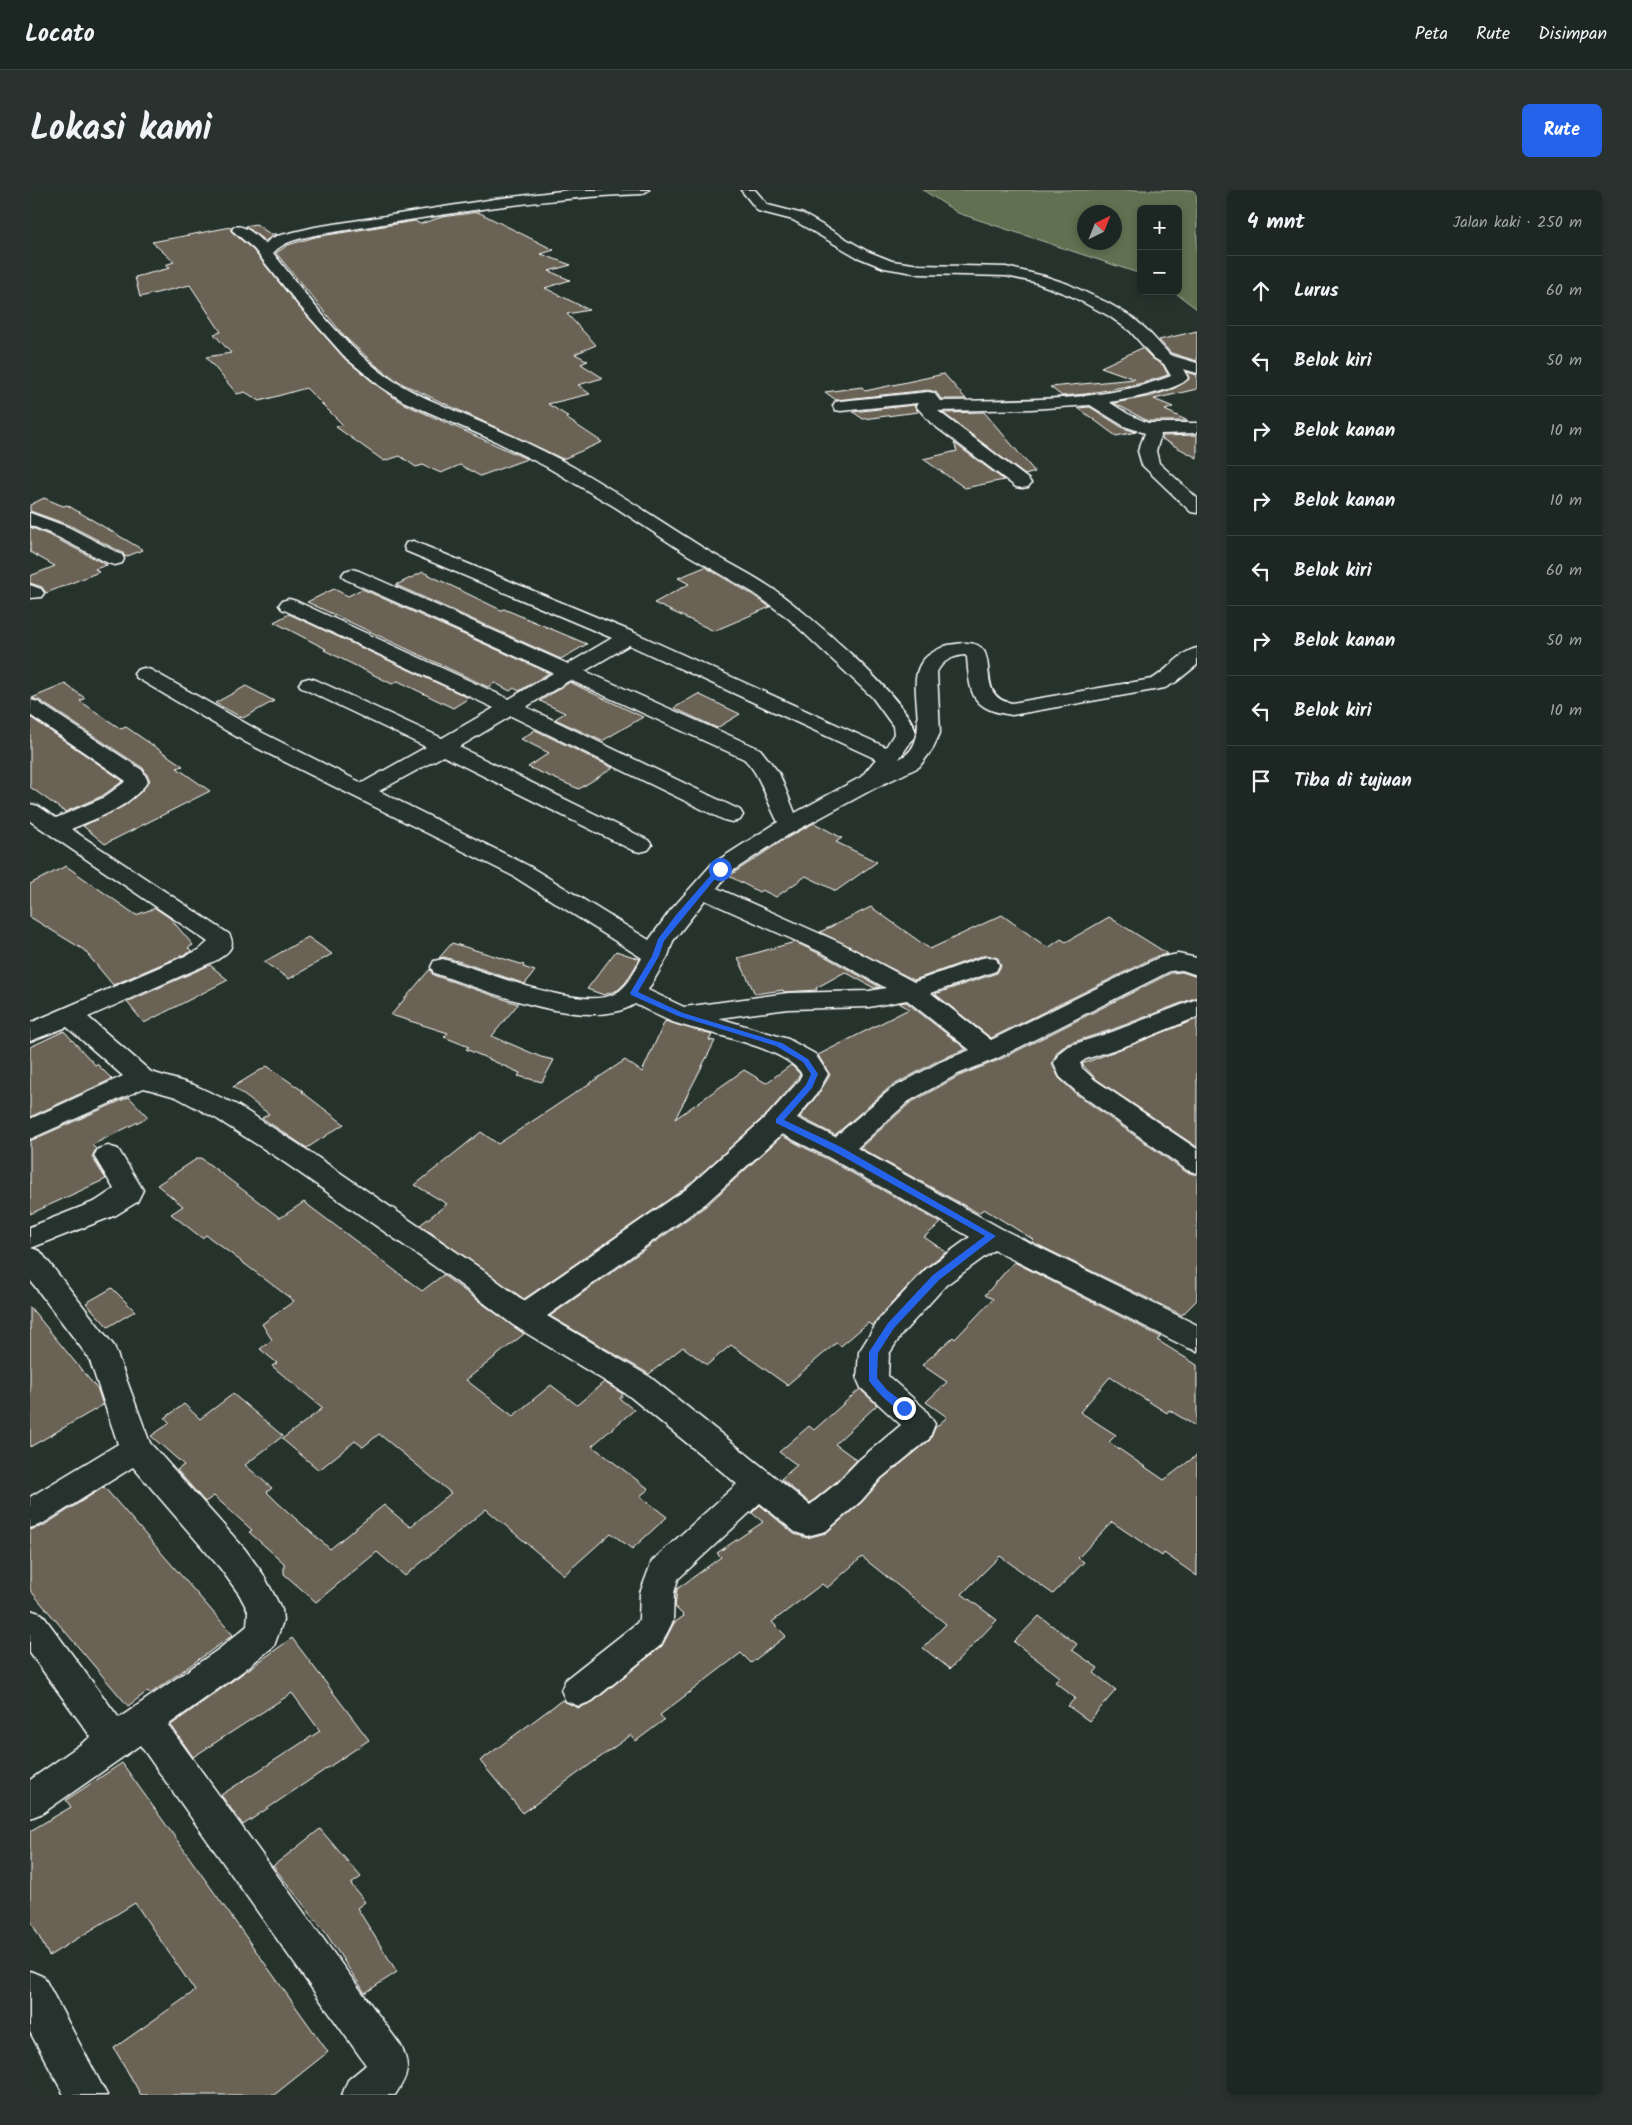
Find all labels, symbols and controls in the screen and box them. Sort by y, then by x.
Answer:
text: Locato [25,15,95,54]
text: Peta [1415,20,1448,49]
text: Rute [1476,20,1510,49]
text: Disimpan [1538,20,1607,49]
text: Lokasi kami [30,102,212,158]
button: Rute [1522,104,1602,157]
north arrow [1077,205,1122,250]
map controls [1137,205,1182,295]
button: + [1137,205,1182,250]
text: 4 mnt [1247,206,1305,239]
text: Jalan kaki · 250 m [1453,210,1582,235]
button: − [1137,250,1182,295]
text: Lurus [1294,276,1339,306]
icon: ahead [1247,277,1275,305]
text: 60 m [1546,278,1582,303]
text: Belok kiri [1294,346,1372,376]
icon: left [1247,347,1275,375]
text: 50 m [1546,348,1582,373]
text: Belok kanan [1294,416,1395,446]
icon: right [1247,417,1275,445]
text: 10 m [1550,418,1582,443]
text: Belok kanan [1294,486,1395,516]
icon: right [1247,487,1275,515]
text: 10 m [1550,488,1582,513]
text: Belok kiri [1294,556,1372,586]
icon: left [1247,557,1275,585]
text: 60 m [1546,558,1582,583]
text: Belok kanan [1294,626,1395,656]
icon: right [1247,627,1275,655]
text: 50 m [1546,628,1582,653]
text: Belok kiri [1294,696,1372,726]
icon: left [1247,697,1275,725]
text: 10 m [1550,698,1582,723]
text: Tiba di tujuan [1294,766,1412,796]
icon: arrive [1247,767,1275,795]
route start [709,858,732,881]
route end [893,1397,916,1420]

